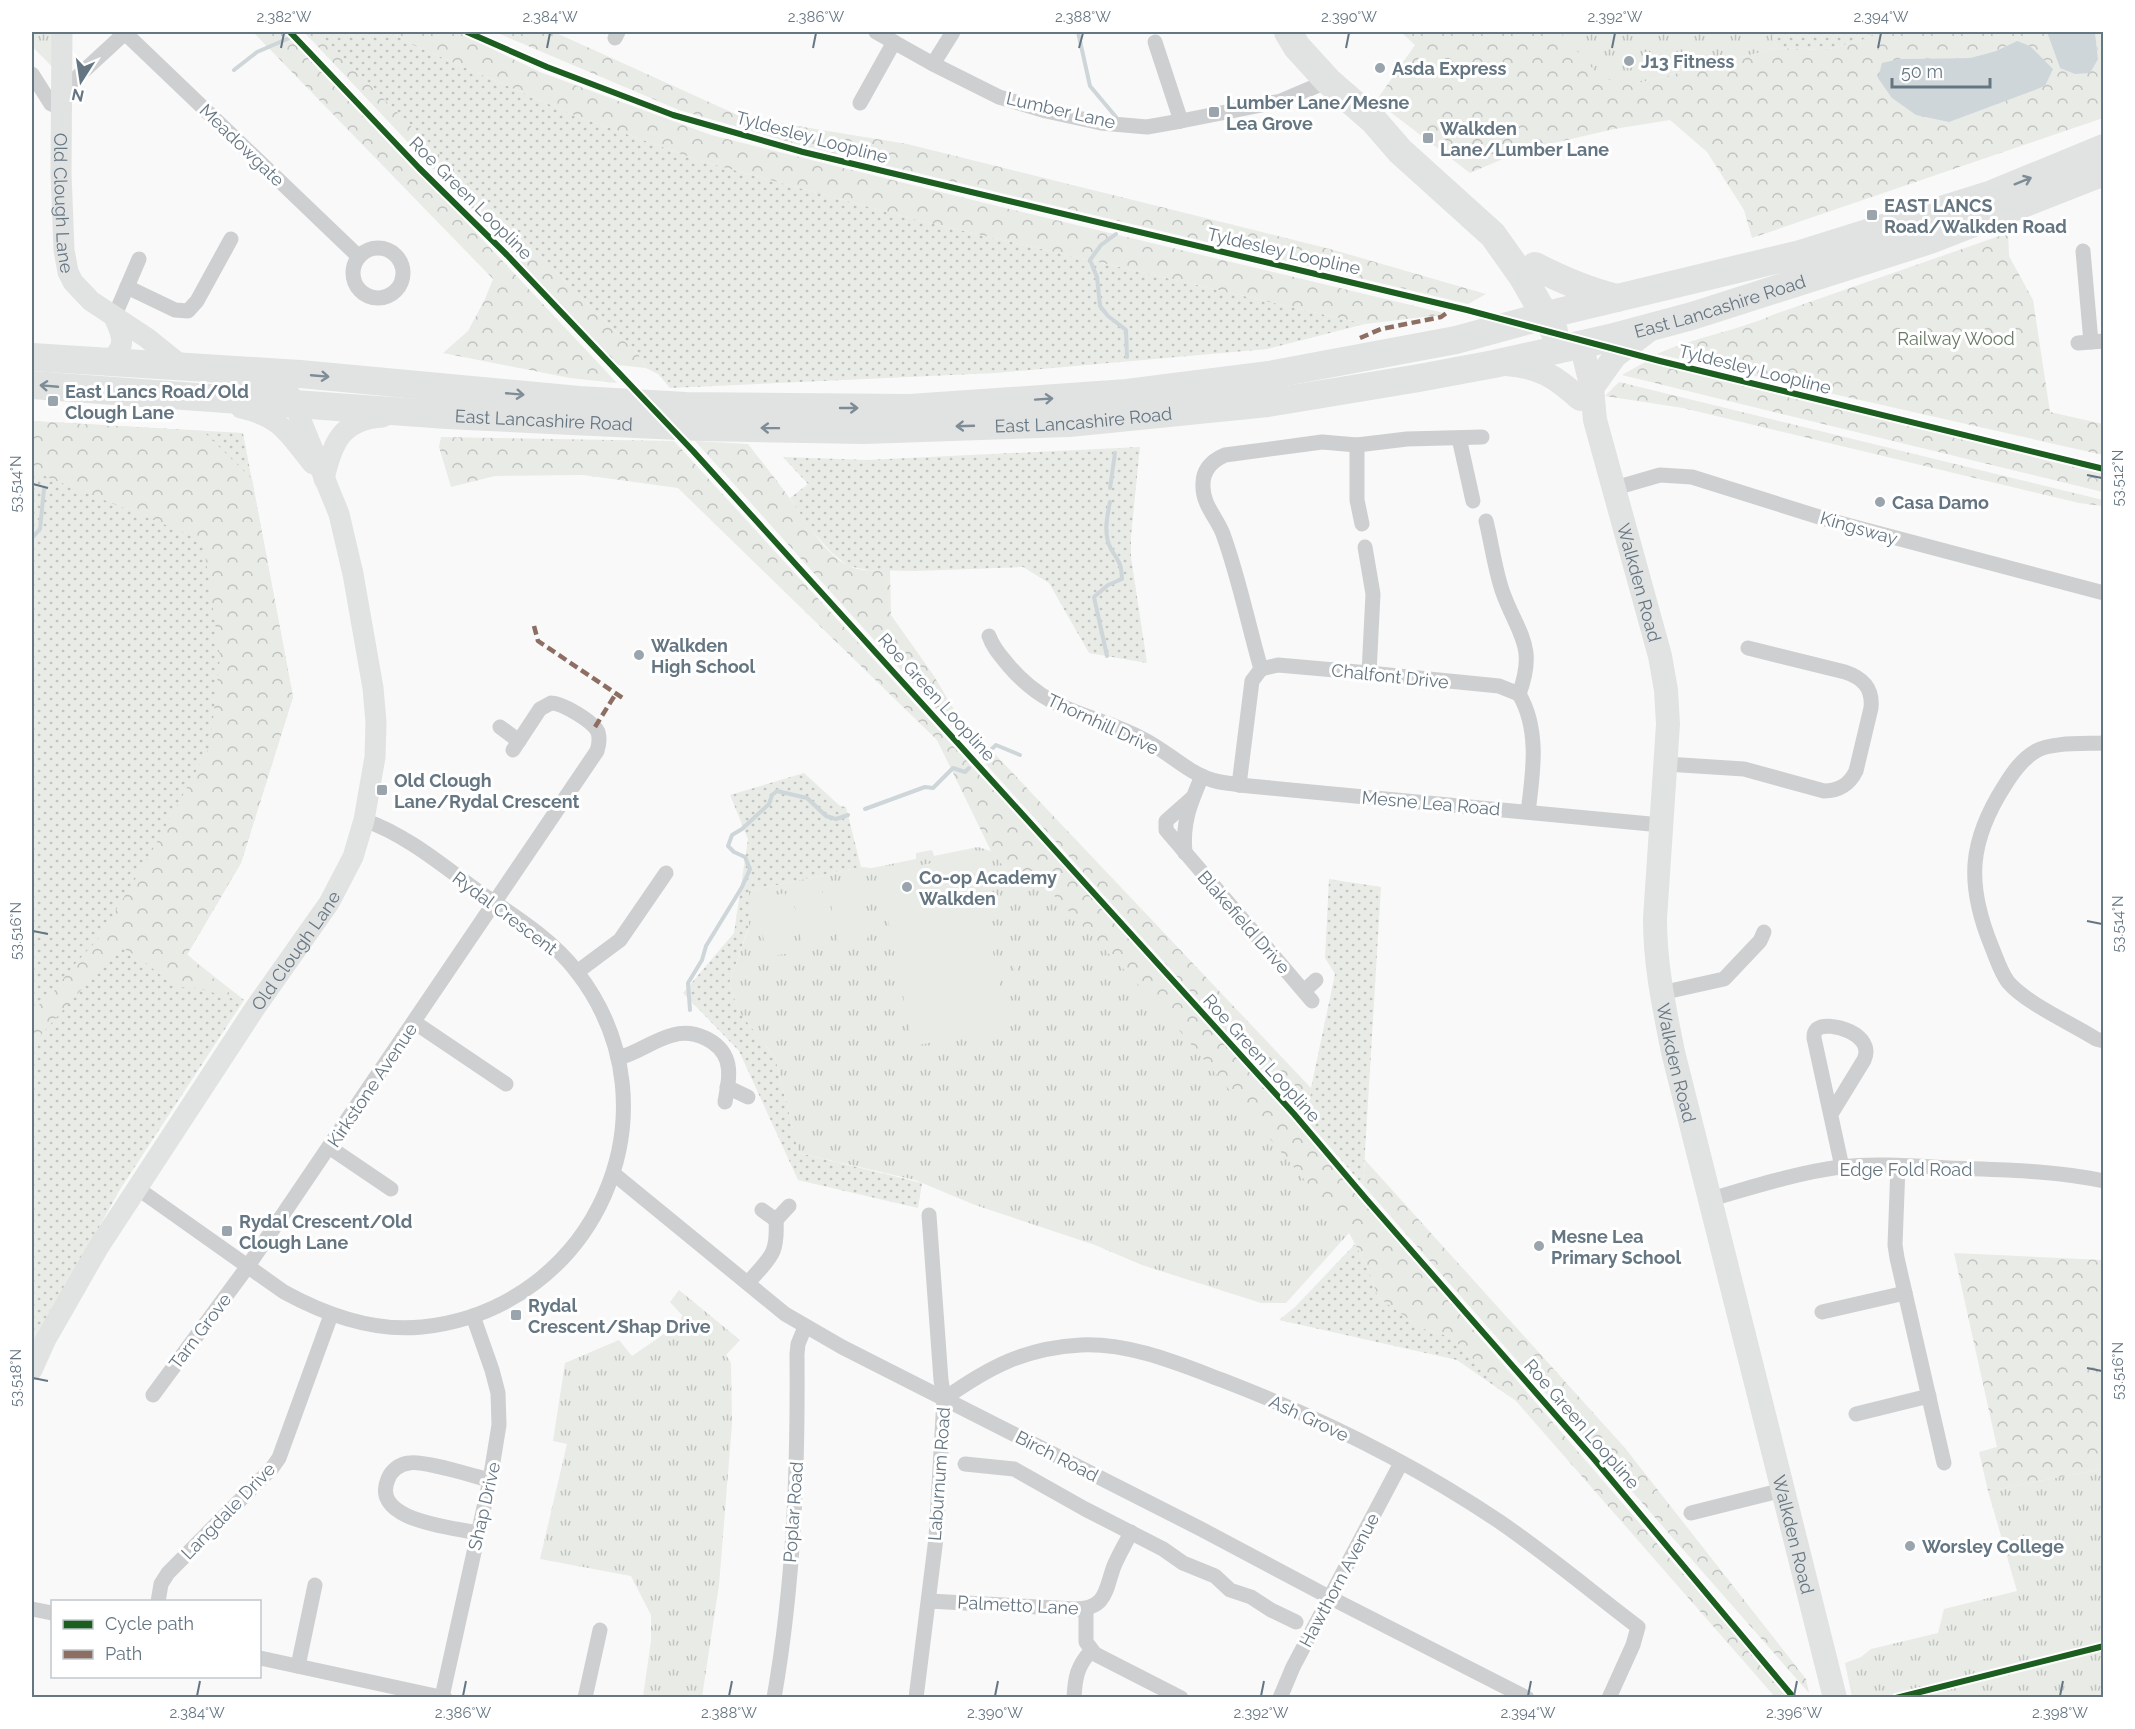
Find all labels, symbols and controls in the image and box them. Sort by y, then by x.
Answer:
text: 2.382°W [257,8,312,26]
text: 2.384°W [522,8,578,26]
text: 2.386°W [788,8,844,26]
text: 2.388°W [1055,8,1111,26]
text: 2.390°W [1321,8,1377,26]
text: 2.392°W [1588,8,1643,26]
text: 2.394°W [1853,8,1909,26]
north arrow [51,51,111,111]
place label: J13 Fitness [1641,51,1734,72]
scale bar [1892,51,1990,89]
marker: J13 Fitness [1622,54,1636,68]
place label: Asda Express [1392,58,1506,79]
marker: Asda Express [1373,61,1387,75]
text: 50 m [1901,61,1943,82]
text: N [70,85,86,106]
street label: Lumber Lane [1004,87,1118,133]
place label: Lumber Lane/Mesne Lea Grove [1226,92,1409,134]
street label: Meadowgate [195,100,289,191]
marker: Lumber Lane/Mesne Lea Grove [1207,105,1221,119]
street label: Tyldesley Loopline [734,107,891,167]
place label: Walkden Lane/Lumber Lane [1440,118,1609,160]
marker: Walkden Lane/Lumber Lane [1421,131,1435,145]
street label: Roe Green Loopline [405,132,537,264]
street label: Old Clough Lane [50,133,79,275]
one-way arrow [2014,175,2032,186]
place label: EAST LANCS Road/Walkden Road [1884,195,2067,237]
marker: EAST LANCS Road/Walkden Road [1865,208,1879,222]
street label: Tyldesley Loopline [1205,223,1363,279]
street label: East Lancashire Road [1632,270,1808,342]
park label: Railway Wood [1897,328,2015,349]
street label: Tyldesley Loopline [1677,340,1834,398]
one-way arrow [310,371,330,382]
one-way arrow [40,380,60,391]
place label: East Lancs Road/Old Clough Lane [65,381,249,423]
one-way arrow [504,389,524,400]
one-way arrow [1034,393,1054,404]
marker: East Lancs Road/Old Clough Lane [46,394,60,408]
one-way arrow [839,402,859,414]
street label: East Lancashire Road [994,402,1173,436]
street label: East Lancashire Road [454,405,633,434]
one-way arrow [955,421,975,432]
one-way arrow [760,422,780,434]
text: 53.512°N [2109,450,2127,506]
text: 53.514°N [7,455,25,513]
place label: Casa Damo [1892,492,1989,513]
marker: Casa Damo [1873,495,1887,509]
street label: Kingsway [1818,507,1900,549]
street label: Walkden Road [1613,521,1666,644]
street label: Roe Green Loopline [874,629,1000,766]
place label: Walkden High School [651,635,755,677]
marker: Walkden High School [632,648,646,662]
street label: Chalfont Drive [1330,659,1450,693]
street label: Thornhill Drive [1044,689,1162,759]
place label: Old Clough Lane/Rydal Crescent [394,770,580,812]
marker: Old Clough Lane/Rydal Crescent [375,783,389,797]
street label: Mesne Lea Road [1361,786,1501,820]
street label: Blakefield Drive [1194,866,1295,978]
street label: Rydal Crescent [449,867,561,959]
place label: Co-op Academy Walkden [919,867,1057,909]
marker: Co-op Academy Walkden [900,880,914,894]
street label: Old Clough Lane [246,887,344,1014]
text: 53.514°N [2109,895,2127,953]
text: 53.516°N [7,902,25,960]
street label: Roe Green Loopline [1199,990,1325,1127]
street label: Walkden Road [1653,1001,1701,1125]
street label: Kirkstone Avenue [323,1019,421,1151]
street label: Edge Fold Road [1840,1159,1972,1180]
place label: Rydal Crescent/Old Clough Lane [239,1211,412,1253]
marker: Rydal Crescent/Old Clough Lane [220,1224,234,1238]
place label: Mesne Lea Primary School [1551,1226,1681,1268]
marker: Mesne Lea Primary School [1532,1239,1546,1253]
street label: Tarn Grove [165,1289,236,1373]
place label: Rydal Crescent/Shap Drive [528,1295,711,1337]
marker: Rydal Crescent/Shap Drive [509,1308,523,1322]
text: 53.516°N [2109,1342,2127,1400]
text: 53.518°N [7,1349,25,1407]
street label: Roe Green Loopline [1520,1355,1644,1494]
street label: Ash Grove [1266,1391,1352,1446]
street label: Laburnum Road [924,1406,954,1542]
street label: Birch Road [1012,1426,1102,1486]
street label: Langdale Drive [177,1458,280,1564]
street label: Shap Drive [464,1459,504,1552]
street label: Poplar Road [779,1461,807,1563]
street label: Walkden Road [1769,1473,1819,1596]
street label: Hawthorn Avenue [1295,1509,1383,1651]
place label: Worsley College [1922,1536,2064,1557]
marker: Worsley College [1903,1539,1917,1553]
street label: Palmetto Lane [957,1591,1080,1619]
legend [51,1600,261,1678]
text: Cycle path [105,1613,194,1634]
text: Path [105,1643,142,1664]
text: 2.384°W [169,1704,225,1722]
text: 2.386°W [435,1704,491,1722]
text: 2.388°W [701,1704,757,1722]
text: 2.390°W [967,1704,1023,1722]
text: 2.392°W [1234,1704,1289,1722]
text: 2.394°W [1500,1704,1556,1722]
text: 2.396°W [1766,1704,1822,1722]
text: 2.398°W [2032,1704,2088,1722]

